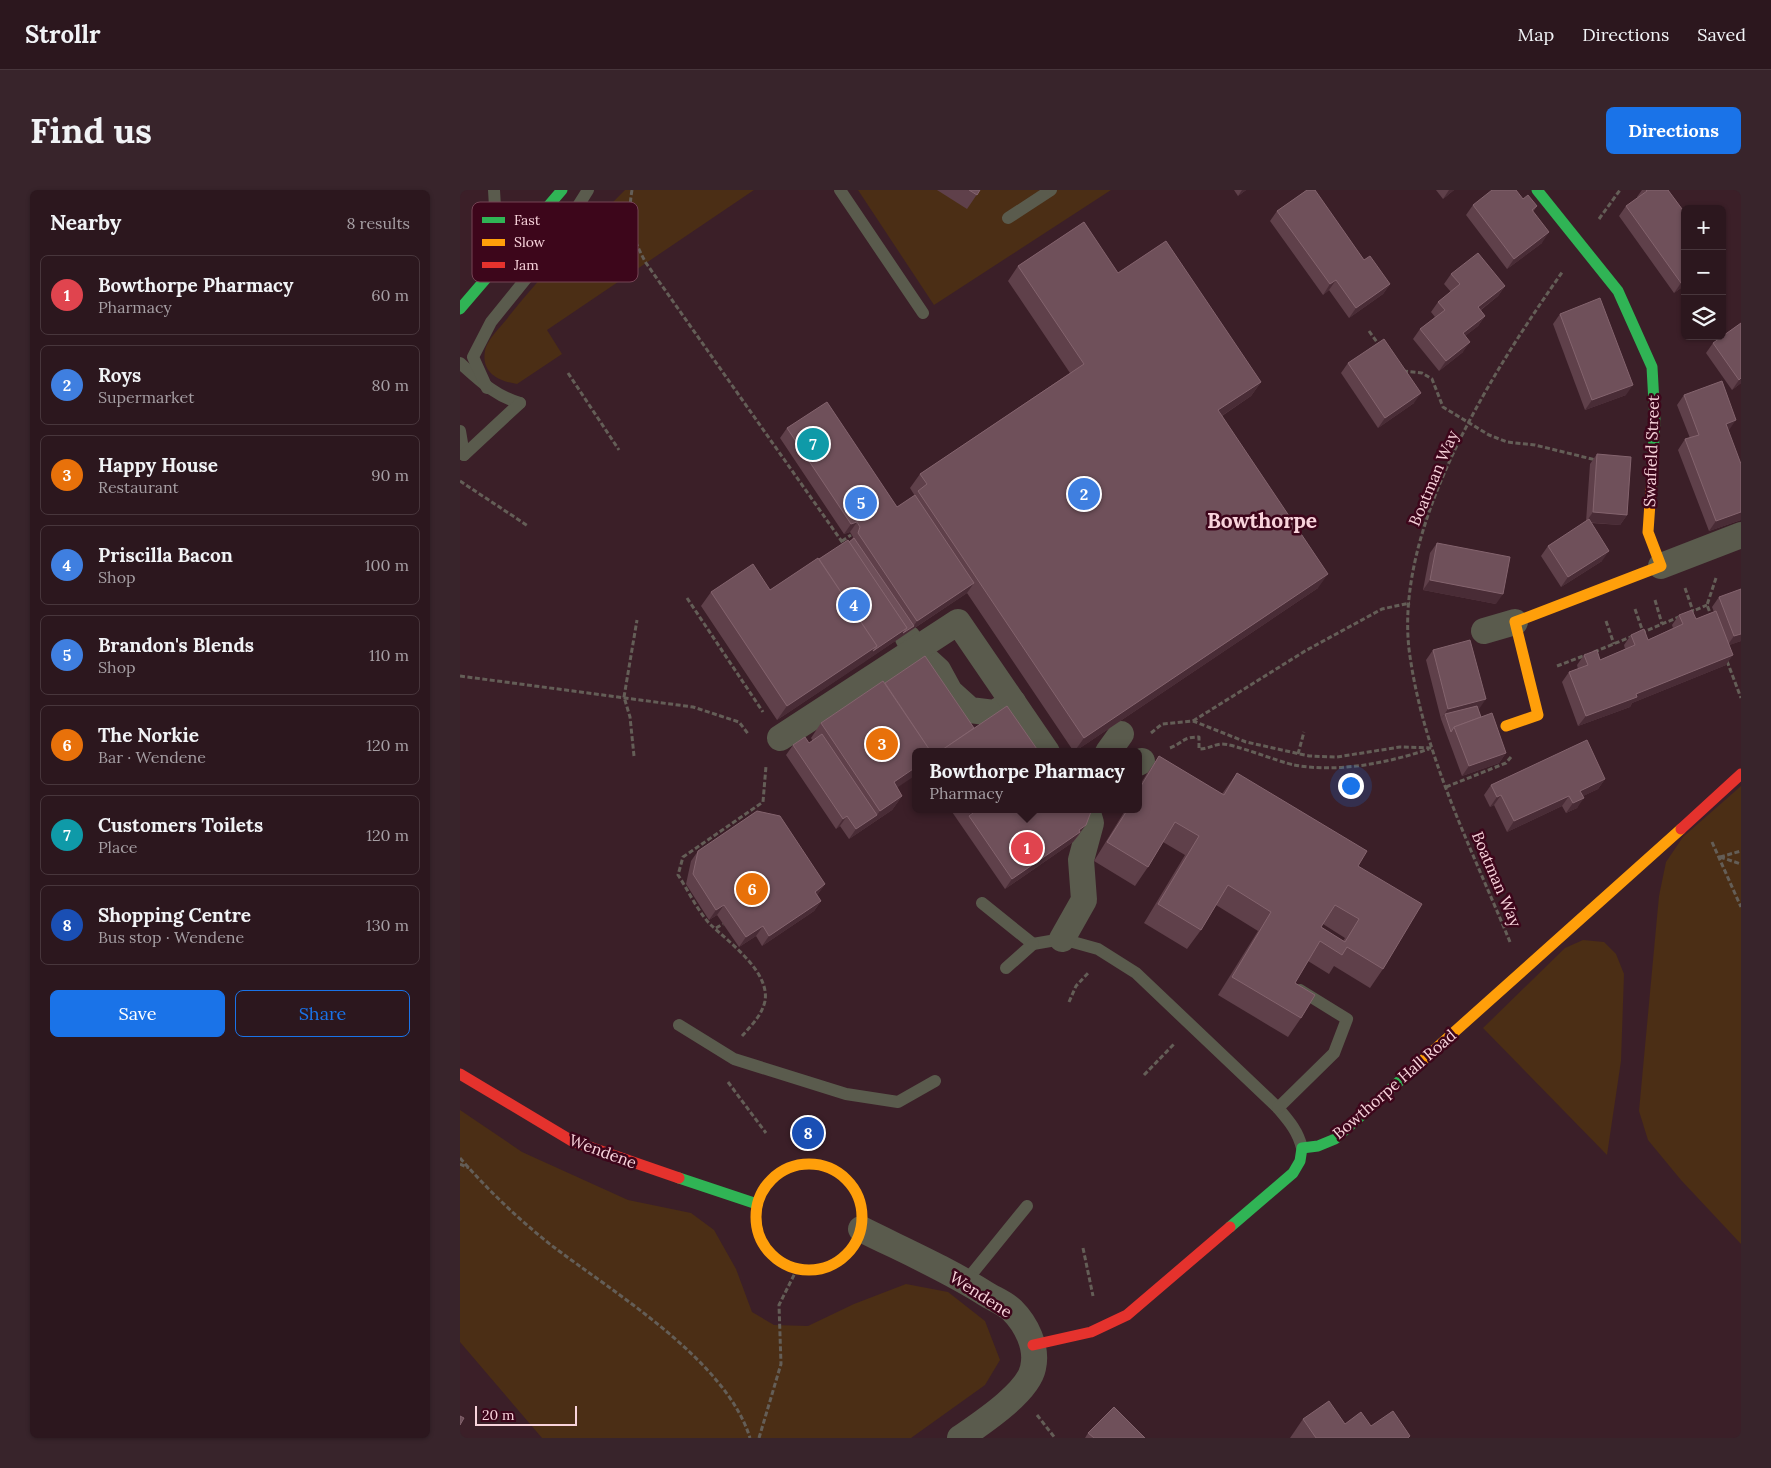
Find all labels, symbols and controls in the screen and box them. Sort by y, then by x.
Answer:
text: Strollr [25,19,100,50]
text: Map [1518,23,1554,46]
text: Directions [1582,23,1669,46]
text: Saved [1697,23,1746,46]
button: Directions [1606,107,1741,154]
text: Find us [30,108,152,153]
legend [472,202,638,282]
map controls [1681,205,1726,340]
button: + [1681,205,1726,250]
text: Nearby [50,209,121,236]
text: Fast [514,211,541,229]
text: 8 results [346,213,410,233]
text: Slow [514,233,546,251]
button: − [1681,250,1726,295]
text: Jam [513,256,539,274]
text: Bowthorpe Pharmacy [98,273,293,297]
text: 1 [64,285,70,305]
text: 60 m [371,285,409,305]
button: layers [1681,295,1726,340]
text: Pharmacy [98,297,172,317]
text: Roys [98,363,141,387]
text: 2 [63,375,71,395]
text: 80 m [372,375,409,395]
text: Supermarket [98,387,194,407]
street label: Swafield Street [1639,394,1663,507]
pin: 7 [797,425,829,463]
street label: Boatman Way [1404,427,1462,529]
text: Happy House [98,453,218,477]
text: 3 [63,465,71,485]
text: 90 m [371,465,409,485]
pin: 2 [1068,475,1100,513]
text: Restaurant [98,477,179,497]
pin: 5 [845,484,877,522]
district label: Bowthorpe [1207,507,1317,534]
text: Priscilla Bacon [98,543,233,567]
text: 4 [63,555,71,575]
text: 100 m [365,555,409,575]
text: Shop [98,567,136,587]
pin: 4 [838,586,870,624]
text: Brandon's Blends [98,633,254,657]
text: 5 [63,645,71,665]
text: 110 m [369,645,409,665]
text: Shop [98,657,136,677]
text: The Norkie [98,723,199,747]
pin: 3 [866,725,898,763]
text: 6 [62,735,72,755]
text: 120 m [366,735,409,755]
text: Bar · Wendene [98,747,206,767]
popup [912,748,1142,813]
text: Bowthorpe Pharmacy [929,759,1125,783]
your location [1338,773,1364,799]
text: Pharmacy [929,783,1003,803]
text: Customers Toilets [98,813,263,837]
text: 7 [63,825,71,845]
text: 120 m [366,825,409,845]
street label: Boatman Way [1468,828,1526,930]
pin: 1 [1011,829,1043,867]
text: Place [98,837,137,857]
pin: 6 [736,870,768,908]
text: Shopping Centre [98,903,251,927]
text: 8 [62,915,72,935]
text: 130 m [366,915,409,935]
text: Bus stop · Wendene [98,927,244,947]
button: Save [50,990,225,1037]
button: Share [235,990,410,1037]
street label: Bowthorpe Hall Road [1328,1025,1460,1143]
pin: 8 [792,1114,824,1152]
street label: Wendene [567,1130,640,1173]
street label: Wendene [946,1266,1016,1322]
scale bar [475,1403,578,1426]
text: 20 m [482,1406,514,1424]

